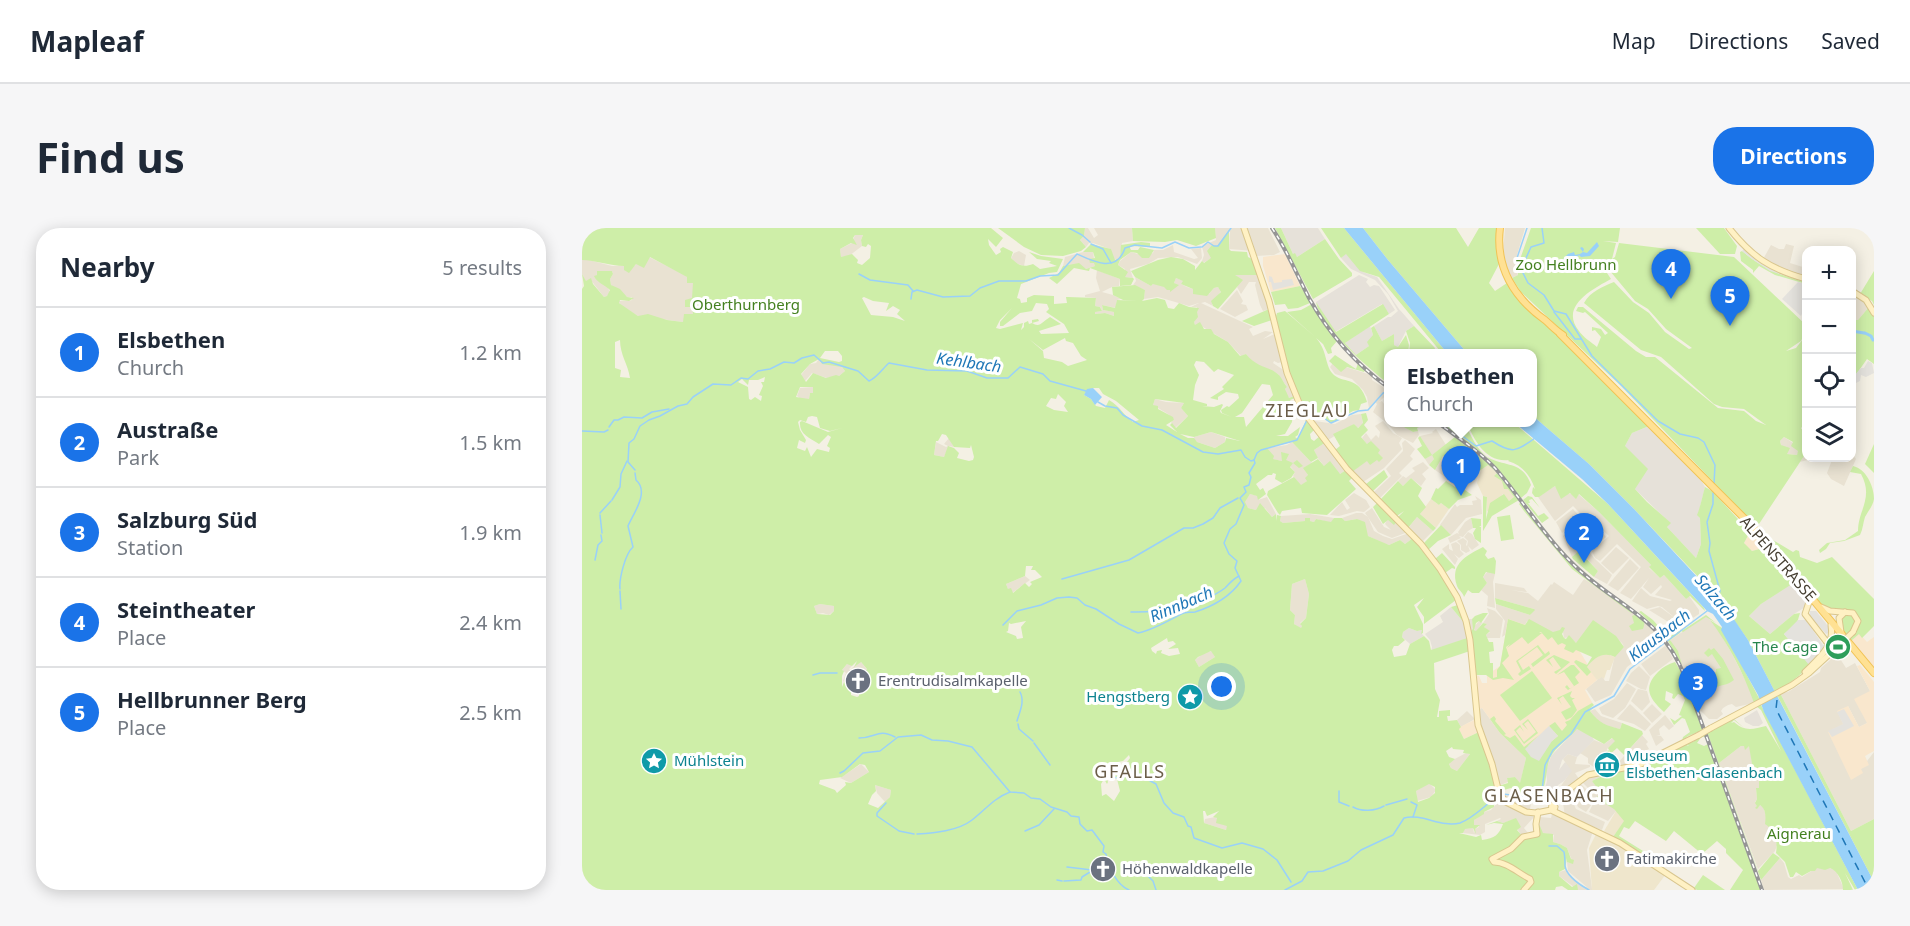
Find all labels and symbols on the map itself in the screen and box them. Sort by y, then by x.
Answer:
pin: 4 [1652,250,1690,299]
park label: Zoo Hellbrunn [1515,254,1617,274]
pin: 5 [1710,276,1750,326]
park label: Oberthurnberg [692,294,800,314]
water label: Kehlbach [935,347,1003,377]
district label: ZIEGLAU [1265,398,1349,422]
pin: 1 [1442,446,1480,496]
street label: ALPENSTRASSE [1736,512,1821,605]
pin: 2 [1564,514,1604,563]
water label: Salzach [1690,569,1742,625]
water label: Rinnbach [1146,581,1216,627]
water label: Klausbach [1623,604,1695,666]
sports icon: The Cage [1823,632,1853,662]
place label: The Cage [1752,636,1818,656]
pin: 3 [1678,664,1718,713]
church icon: Erentrudisalmkapelle [843,666,873,696]
place label: Erentrudisalmkapelle [878,670,1028,690]
your location [1207,672,1236,701]
place icon: Hengstberg [1175,682,1205,712]
place label: Hengstberg [1086,686,1170,706]
place label: Museum Elsbethen-Glasenbach [1626,745,1783,782]
place icon: Mühlstein [639,746,669,776]
place label: Mühlstein [674,750,744,770]
museum icon: Museum Elsbethen-Glasenbach [1592,750,1622,780]
district label: GFALLS [1094,759,1166,783]
district label: GLASENBACH [1484,783,1614,807]
park label: Aignerau [1767,823,1831,843]
church icon: Fatimakirche [1592,844,1622,874]
place label: Fatimakirche [1626,848,1717,868]
church icon: Höhenwaldkapelle [1088,854,1118,884]
place label: Höhenwaldkapelle [1122,858,1253,878]

